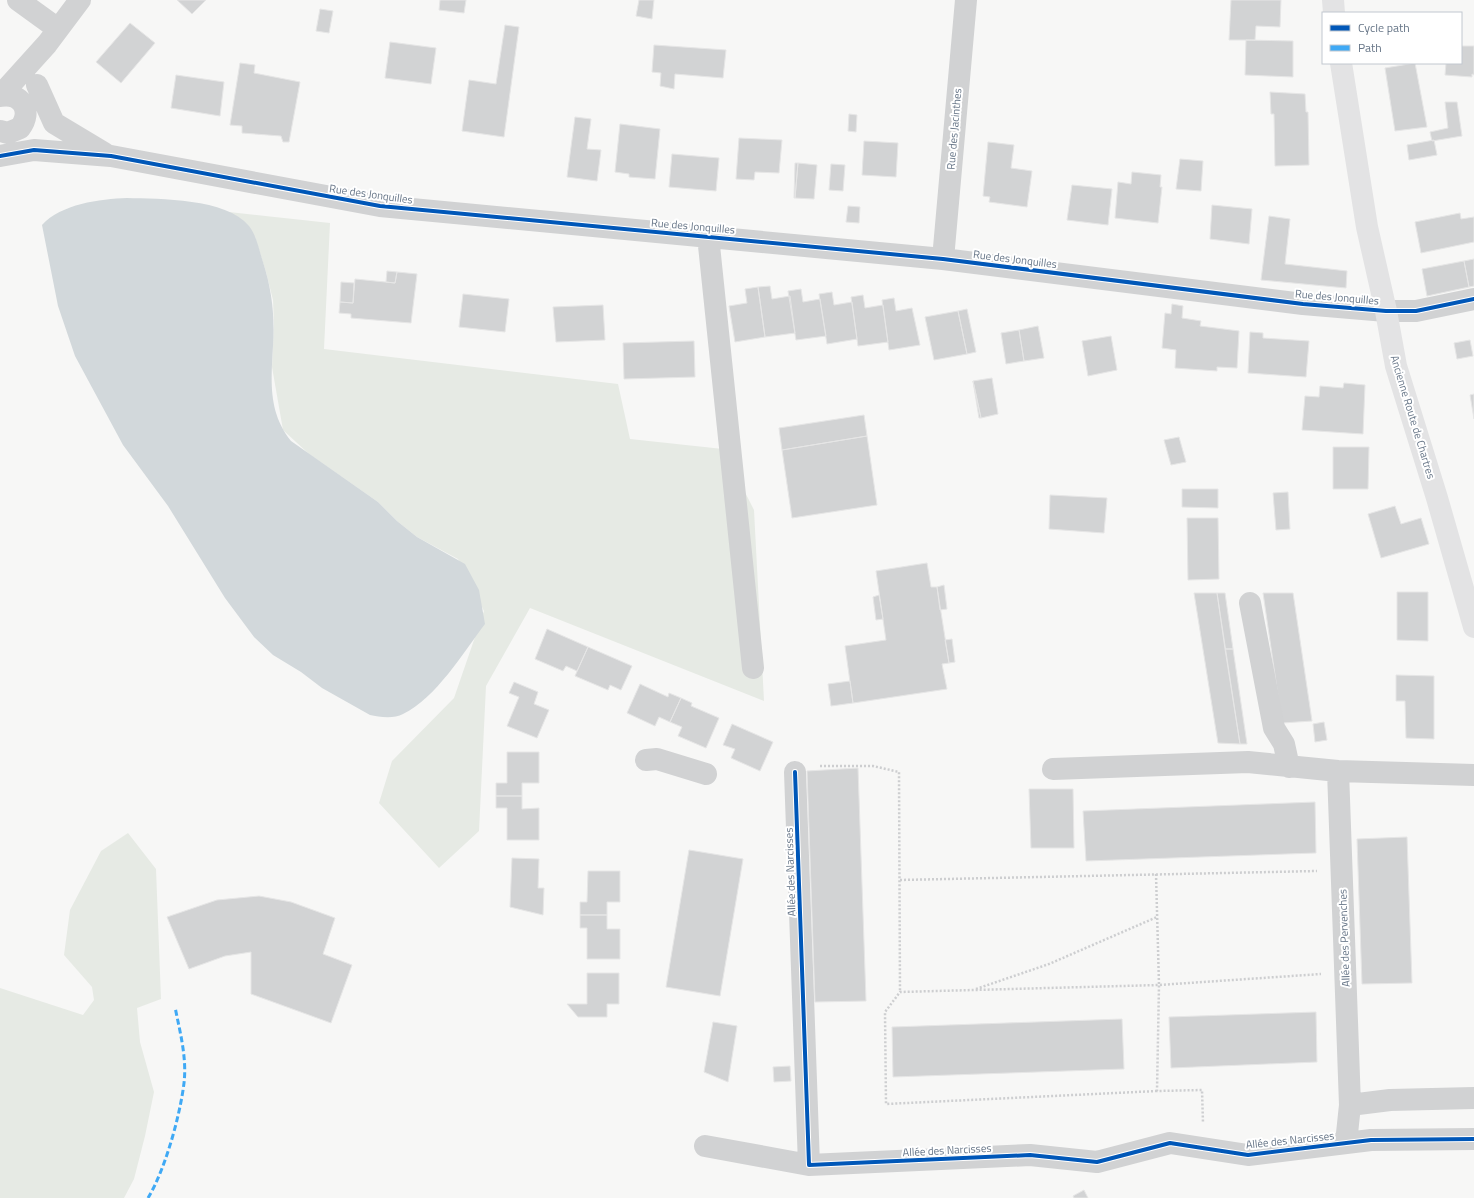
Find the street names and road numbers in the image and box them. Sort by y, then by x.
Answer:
street label: Rue des Jacinthes [942,88,966,170]
street label: Rue des Jonquilles [328,180,414,208]
street label: Rue des Jonquilles [650,214,736,238]
street label: Rue des Jonquilles [972,246,1058,272]
street label: Rue des Jonquilles [1294,285,1380,309]
street label: Ancienne Route de Chartres [1387,353,1439,481]
street label: Allée des Narcisses [780,827,800,917]
street label: Allée des Pervenches [1334,889,1354,987]
street label: Allée des Narcisses [1245,1127,1335,1153]
street label: Allée des Narcisses [902,1140,992,1160]

